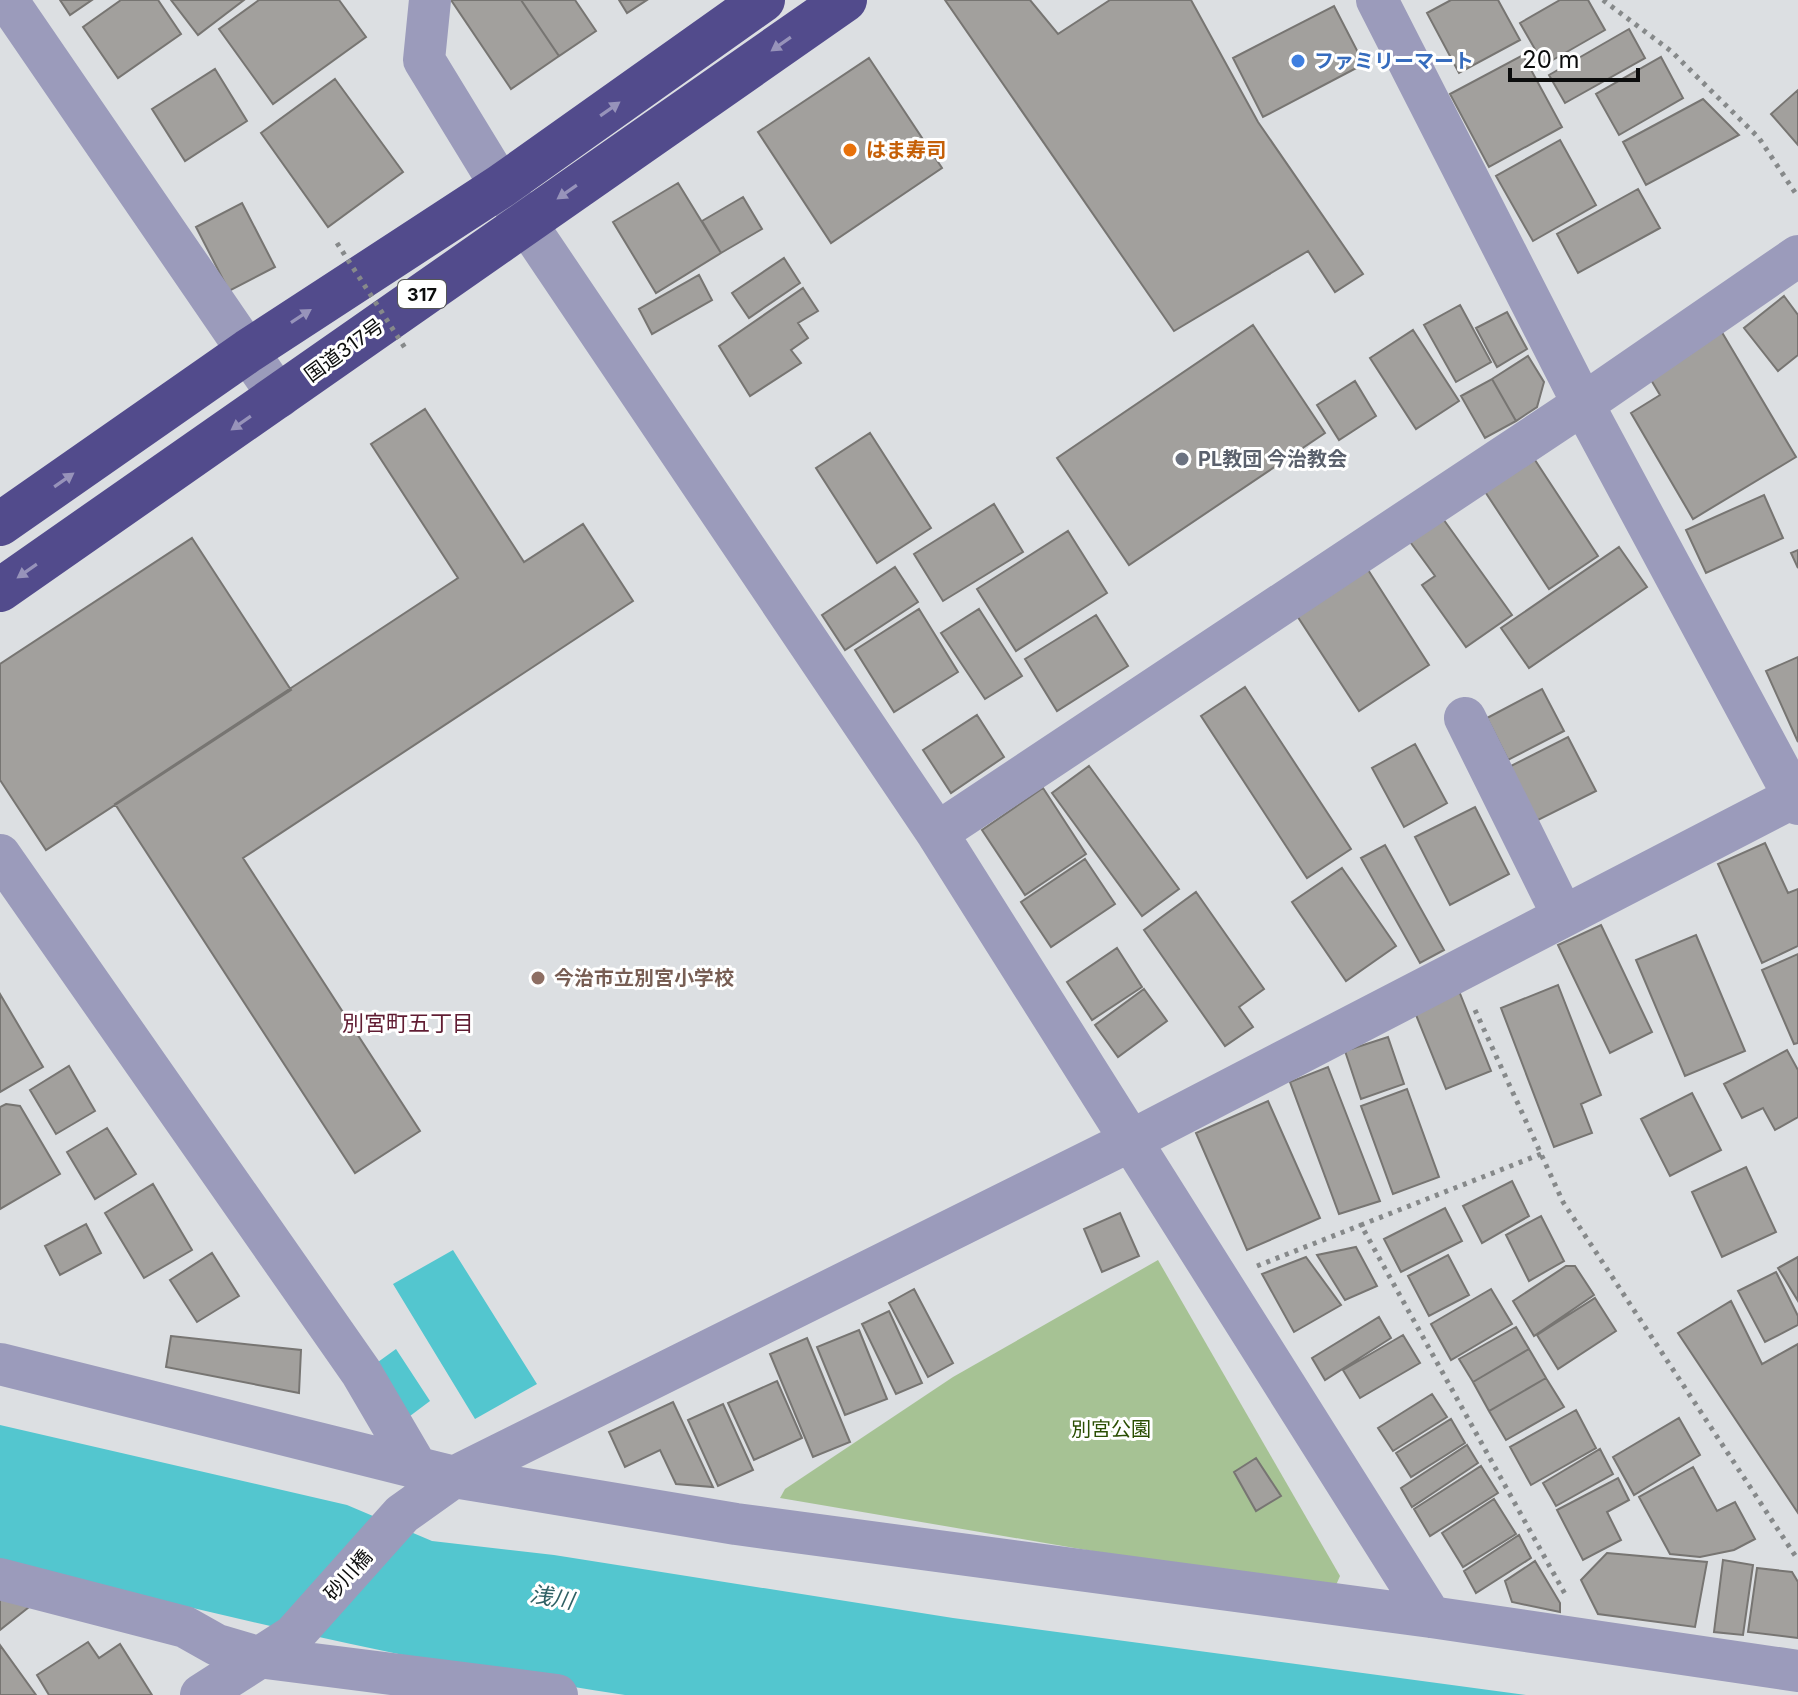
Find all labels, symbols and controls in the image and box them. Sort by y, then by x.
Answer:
scale bar [1510,32,1638,82]
one-way arrow [771,36,792,51]
text: 20 m [1522,45,1580,74]
place label: ファミリーマート [1314,49,1474,73]
marker: ファミリーマート [1289,52,1307,70]
one-way arrow [599,102,620,117]
place label: はま寿司 [866,138,946,162]
marker: はま寿司 [841,141,859,159]
one-way arrow [557,184,578,199]
road number: 317 [398,280,446,308]
one-way arrow [291,309,312,324]
street label: 国道317号 [300,313,388,387]
one-way arrow [230,416,251,431]
place label: PL教団 今治教会 [1198,447,1347,471]
marker: PL教団 今治教会 [1173,450,1191,468]
one-way arrow [53,473,74,488]
one-way arrow [17,564,38,579]
place label: 今治市立別宮小学校 [554,966,734,990]
marker: 今治市立別宮小学校 [529,969,547,987]
district label: 別宮町五丁目 [342,1010,474,1036]
park label: 別宮公園 [1071,1417,1151,1441]
street label: 砂川橋 [319,1545,377,1605]
water label: 浅川 [528,1580,578,1614]

